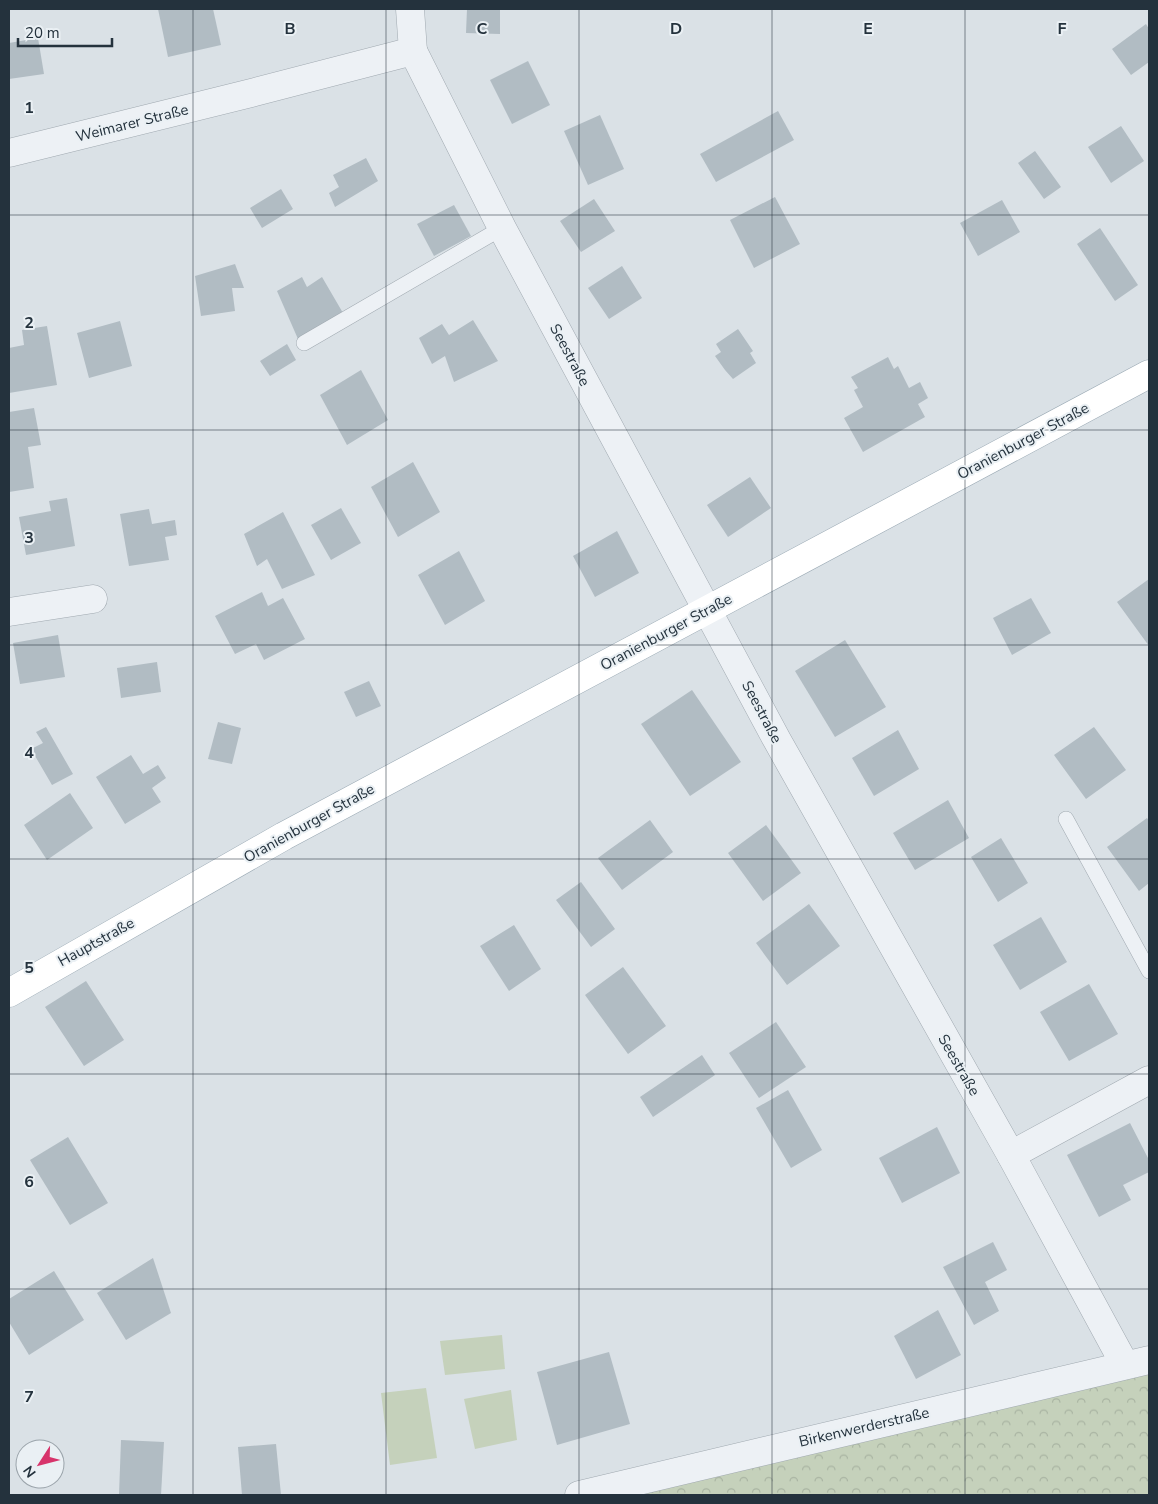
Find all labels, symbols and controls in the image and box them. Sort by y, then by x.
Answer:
scale bar [18,15,111,47]
text: B [284,18,296,40]
text: C [477,18,488,40]
text: D [670,18,682,40]
text: E [863,18,873,40]
text: F [1058,18,1067,40]
text: 20 m [25,23,60,43]
text: 1 [24,97,34,119]
street label: Weimarer Straße [74,99,190,147]
text: 2 [24,312,34,334]
street label: Seestraße [545,320,595,390]
street label: Oranienburger Straße [954,398,1092,484]
text: 3 [24,527,34,549]
street label: Oranienburger Straße [597,589,735,675]
street label: Seestraße [737,677,787,747]
text: 4 [24,742,34,764]
street label: Oranienburger Straße [240,779,378,867]
street label: Hauptstraße [54,913,138,971]
text: 5 [24,957,34,979]
street label: Seestraße [933,1031,985,1099]
text: 6 [24,1171,34,1193]
text: 7 [24,1386,34,1408]
street label: Birkenwerderstraße [797,1402,931,1452]
north arrow [15,1439,65,1489]
text: N [19,1462,41,1481]

